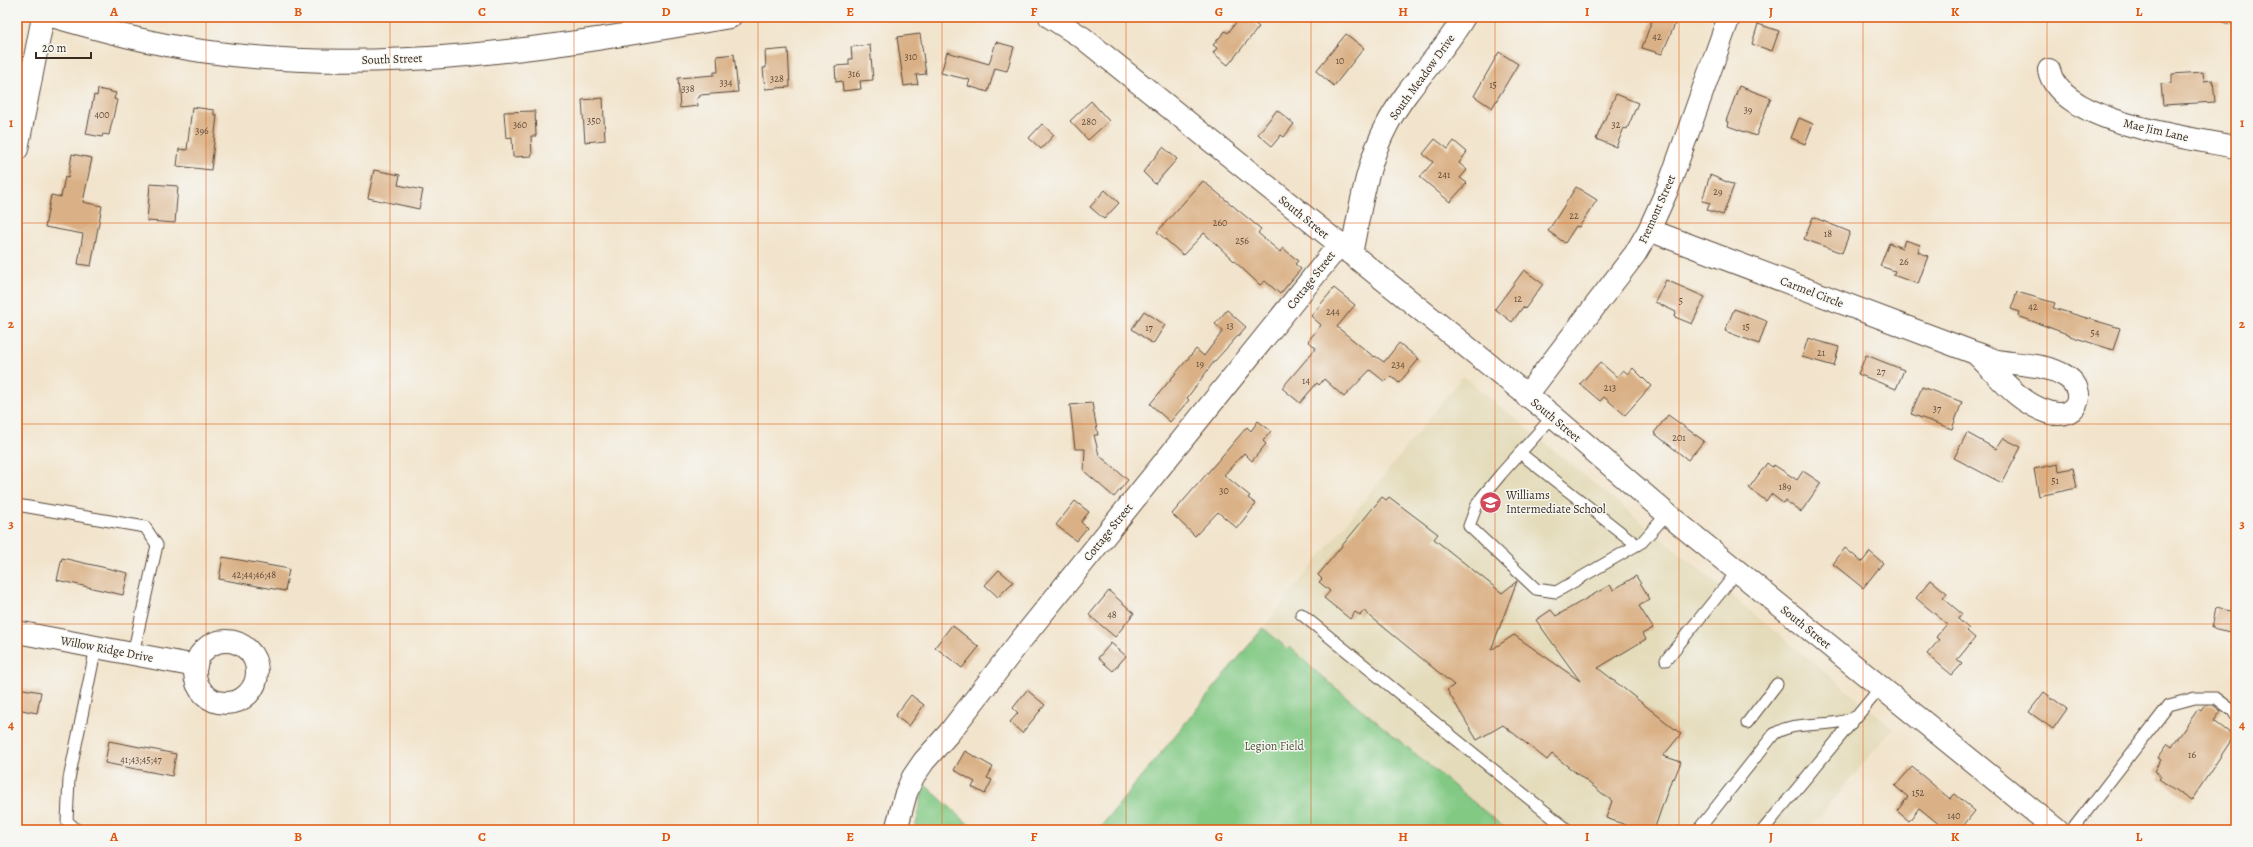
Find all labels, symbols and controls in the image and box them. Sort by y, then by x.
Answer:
text: A [109,3,119,20]
text: B [294,3,302,20]
text: C [478,3,486,20]
text: D [661,3,671,20]
text: E [846,3,854,20]
text: F [1031,3,1038,20]
text: G [1215,3,1223,20]
text: H [1398,3,1408,20]
text: I [1585,3,1590,20]
text: J [1769,3,1773,20]
text: K [1951,3,1960,20]
text: L [2136,3,2143,20]
house number: 42 [1652,30,1662,43]
street label: South Meadow Drive [1385,31,1459,123]
scale bar [36,34,91,60]
text: 20 m [42,40,66,56]
street label: South Street [361,50,423,68]
house number: 310 [905,50,917,63]
house number: 10 [1336,54,1344,67]
house number: 316 [848,67,860,80]
house number: 328 [770,72,784,85]
house number: 334 [720,76,733,89]
house number: 15 [1489,78,1497,91]
house number: 338 [681,82,695,95]
house number: 39 [1744,103,1753,116]
house number: 400 [94,108,110,121]
text: 1 [9,114,14,131]
house number: 350 [587,114,601,127]
text: 1 [2240,114,2245,131]
house number: 280 [1082,115,1096,128]
street label: Mae Jim Lane [2122,115,2190,145]
house number: 360 [513,118,527,131]
house number: 32 [1612,118,1621,131]
house number: 396 [195,124,209,137]
house number: 241 [1438,168,1451,181]
street label: Fremont Street [1635,172,1679,246]
house number: 29 [1713,185,1723,198]
street label: South Street [1275,192,1333,242]
house number: 22 [1569,209,1579,222]
house number: 260 [1213,216,1227,229]
house number: 18 [1824,227,1832,240]
house number: 256 [1235,234,1249,247]
street label: Cottage Street [1283,247,1339,313]
house number: 26 [1899,255,1909,268]
street label: Carmel Circle [1778,273,1846,311]
house number: 12 [1514,292,1522,305]
house number: 5 [1679,294,1683,307]
house number: 42 [2028,300,2038,313]
house number: 244 [1326,305,1340,318]
text: 2 [8,315,15,332]
text: 2 [2239,315,2246,332]
house number: 13 [1226,319,1234,332]
house number: 15 [1742,320,1750,333]
house number: 17 [1145,321,1154,334]
house number: 54 [2091,326,2100,339]
house number: 21 [1817,346,1826,359]
house number: 19 [1196,357,1204,370]
house number: 234 [1391,358,1405,371]
house number: 27 [1877,365,1886,378]
house number: 14 [1302,374,1310,387]
house number: 213 [1604,381,1616,394]
street label: South Street [1528,394,1584,446]
house number: 37 [1933,402,1942,415]
house number: 201 [1672,431,1686,444]
house number: 51 [2051,474,2059,487]
house number: 189 [1779,480,1792,493]
house number: 30 [1219,484,1229,497]
place label: Williams Intermediate School [1505,487,1606,517]
school or university icon: Williams Intermediate School [1477,489,1503,515]
street label: Cottage Street [1080,500,1136,564]
text: 3 [8,515,14,532]
text: 3 [2239,515,2245,532]
house number: 42;44;46;48 [232,568,276,581]
street label: South Street [1777,602,1835,652]
house number: 48 [1107,608,1117,621]
street label: Willow Ridge Drive [58,632,155,666]
text: 4 [8,716,14,733]
text: 4 [2239,716,2245,733]
park label: Legion Field [1244,738,1304,754]
house number: 16 [2188,748,2196,761]
house number: 41;43;45;47 [120,753,162,766]
house number: 152 [1912,786,1924,799]
house number: 140 [1947,809,1961,822]
text: A [109,828,119,845]
text: B [294,828,302,845]
text: C [478,828,486,845]
text: D [661,828,671,845]
text: E [846,828,854,845]
text: F [1031,828,1038,845]
text: G [1215,828,1223,845]
text: H [1398,828,1408,845]
text: I [1585,828,1590,845]
text: J [1769,828,1773,845]
text: K [1951,828,1960,845]
text: L [2136,828,2143,845]

